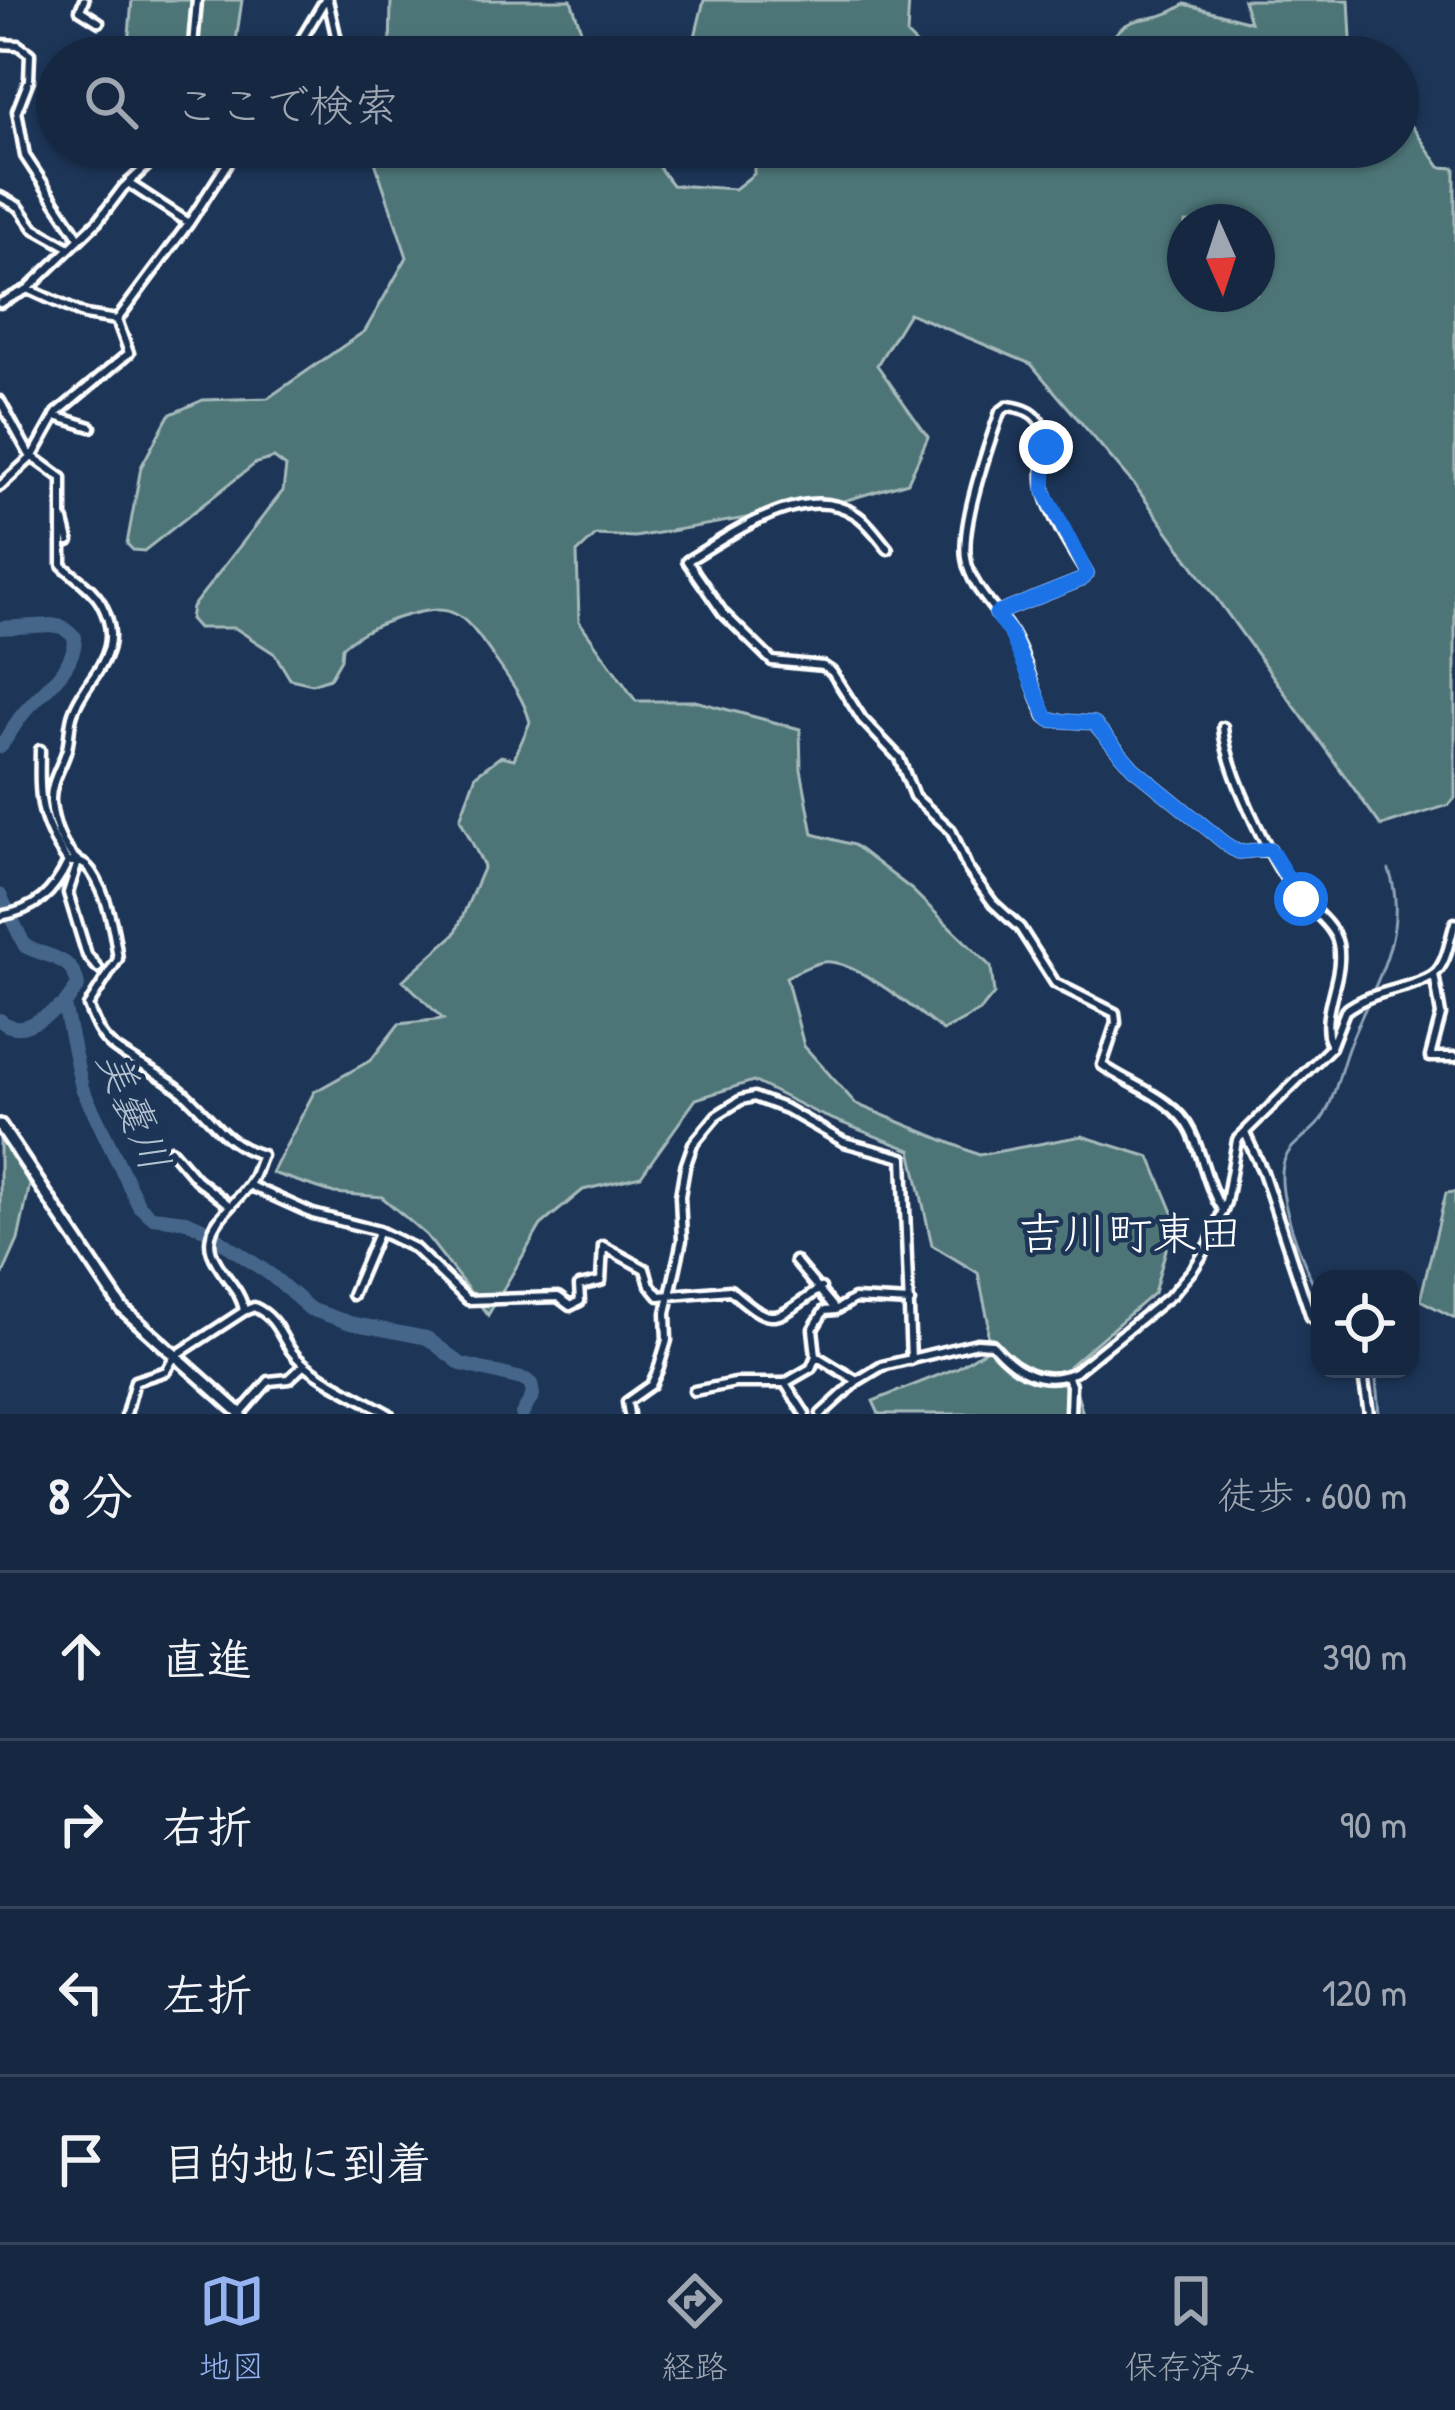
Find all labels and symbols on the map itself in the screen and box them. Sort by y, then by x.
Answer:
north arrow [1167,204,1275,312]
route end [1019,420,1073,474]
route start [1274,872,1328,926]
water label: 美嚢川 [85,1041,185,1179]
district label: 吉川町東田 [1017,1202,1243,1263]

